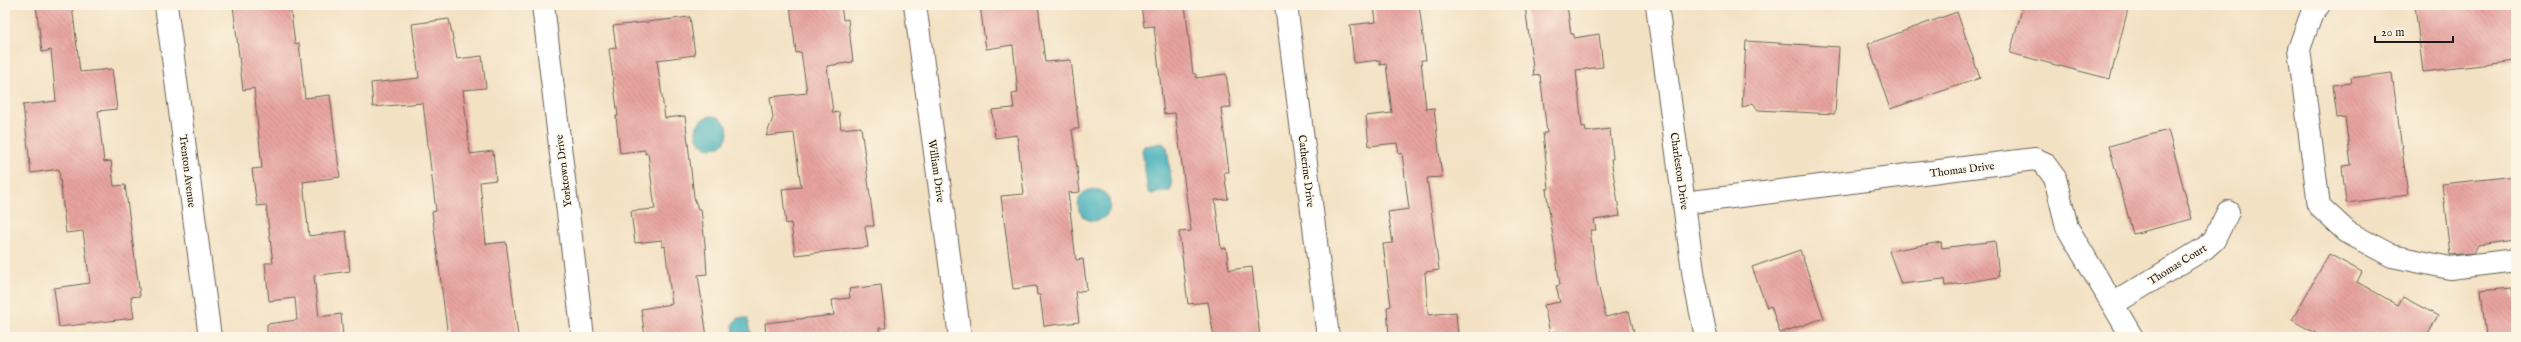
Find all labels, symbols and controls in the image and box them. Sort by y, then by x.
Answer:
scale bar [2375,18,2453,44]
text: 20 m [2381,25,2404,40]
street label: Charleston Drive [1667,132,1691,211]
street label: Trenton Avenue [176,134,198,209]
street label: Yorktown Drive [553,134,575,208]
street label: Catherine Drive [1295,134,1317,208]
street label: William Drive [925,139,947,204]
street label: Thomas Drive [1929,159,1995,181]
street label: Thomas Court [2146,241,2210,288]

